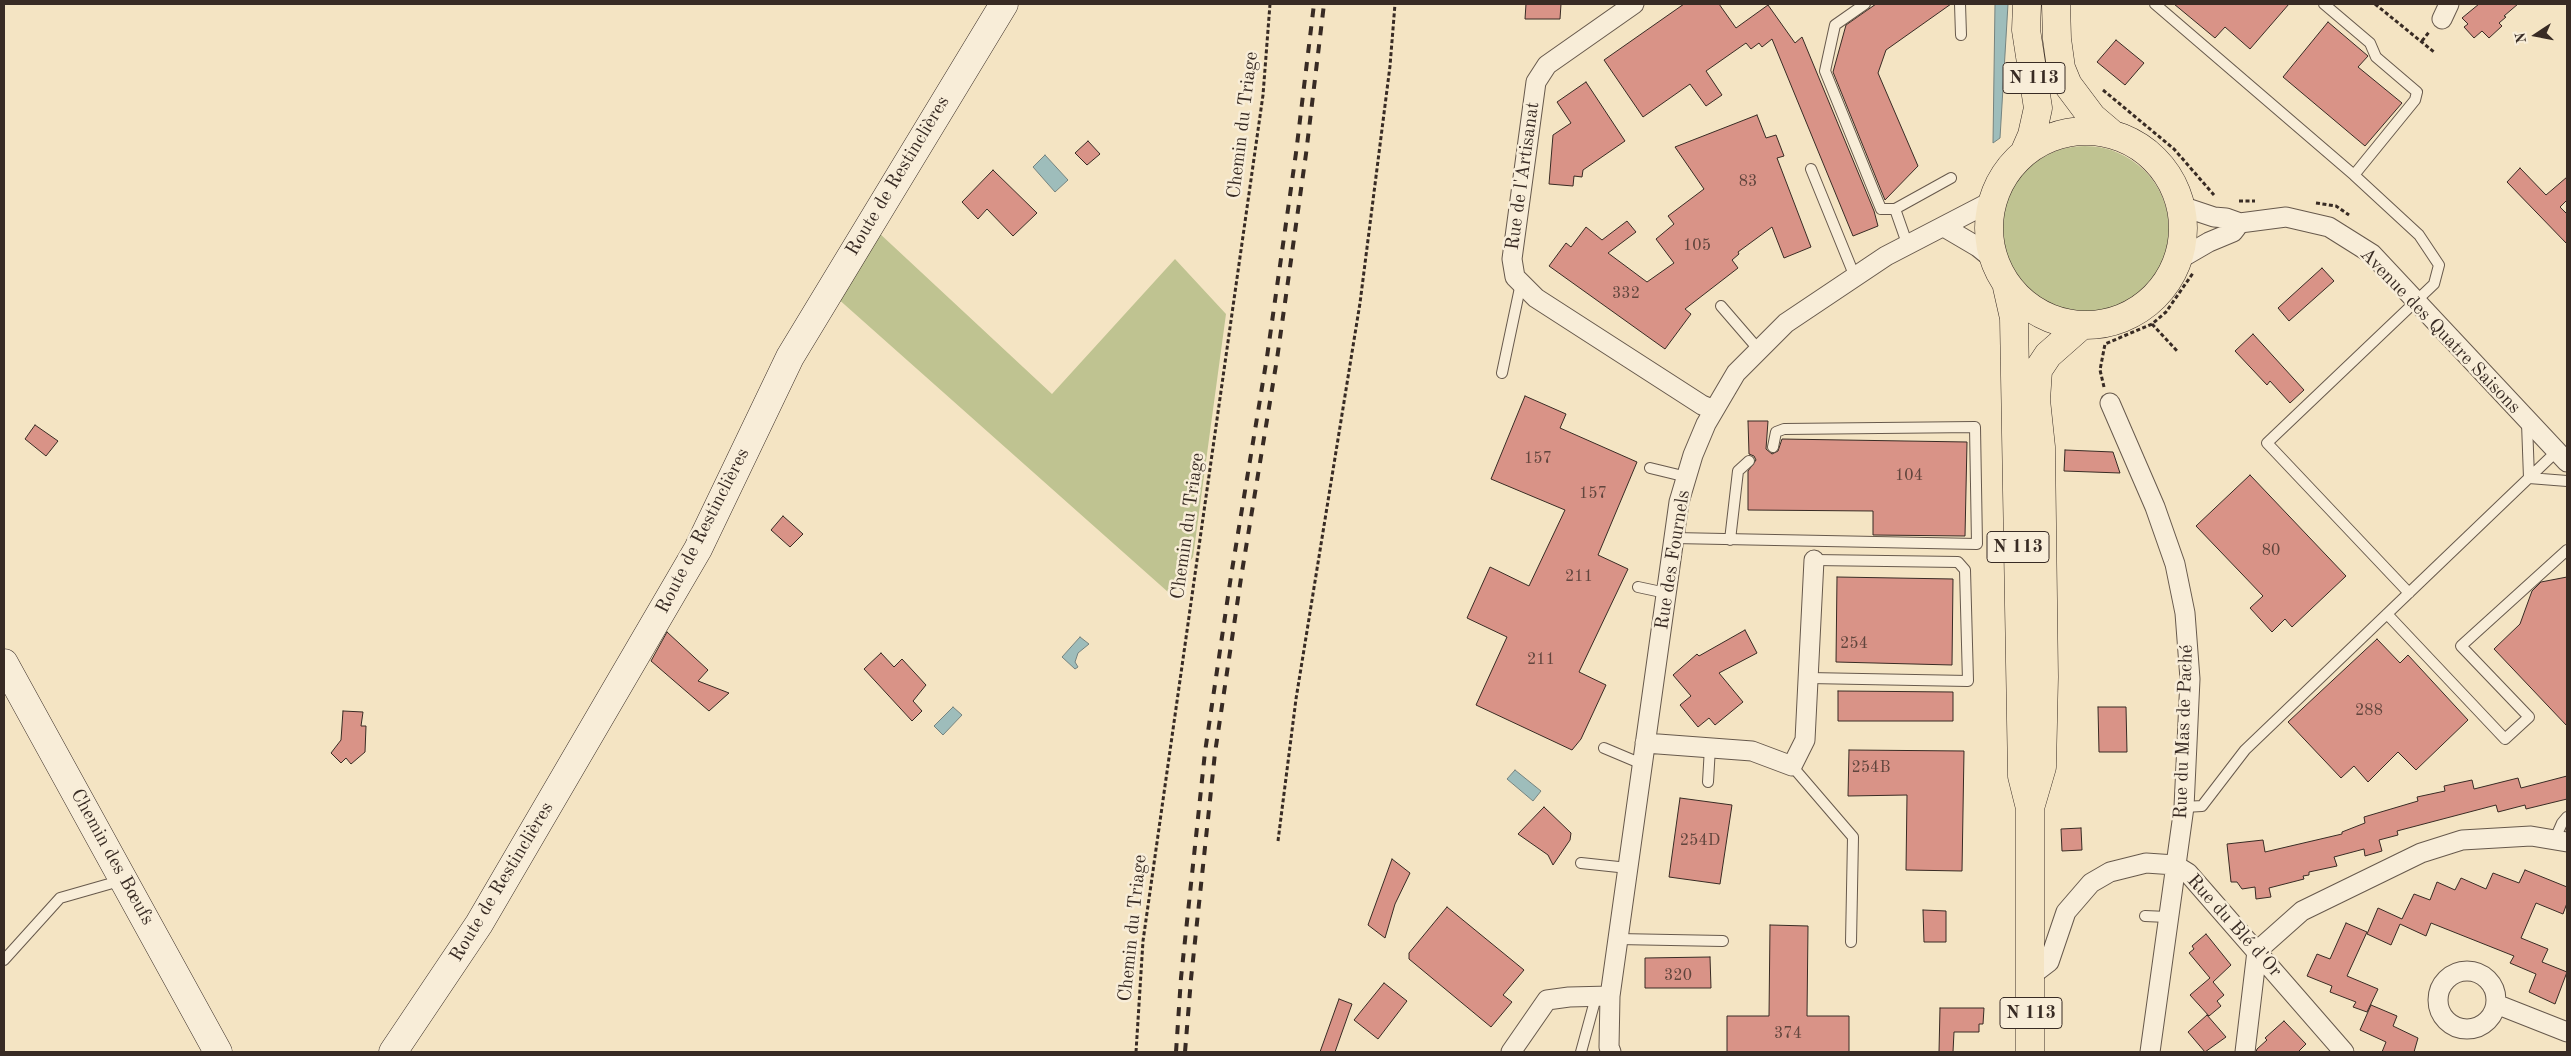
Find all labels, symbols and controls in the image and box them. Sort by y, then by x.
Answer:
north arrow [2511,10,2561,60]
text: N [2513,31,2529,44]
street label: Chemin du Triage [1223,50,1263,200]
road number: N 113 [2003,62,2065,94]
street label: Route de Restinclières [841,92,955,260]
street label: Rue de l'Artisanat [1501,100,1545,252]
house number: 83 [1739,172,1757,192]
house number: 105 [1683,236,1711,256]
street label: Avenue des Quatre Saisons [2355,243,2525,419]
house number: 332 [1612,284,1640,304]
street label: Route de Restinclières [651,444,755,618]
house number: 157 [1524,449,1552,469]
street label: Chemin du Triage [1166,451,1210,601]
house number: 104 [1895,466,1923,486]
house number: 157 [1579,484,1607,504]
street label: Rue des Fournels [1651,488,1695,632]
road number: N 113 [1987,532,2049,562]
house number: 80 [2262,541,2280,561]
house number: 211 [1565,567,1593,587]
house number: 254 [1840,634,1868,654]
street label: Rue du Mas de Paché [2170,644,2198,820]
house number: 211 [1527,650,1555,670]
house number: 288 [2355,701,2383,721]
house number: 254B [1852,758,1890,778]
street label: Chemin des Bœufs [65,785,159,929]
street label: Route de Restinclières [445,798,559,966]
house number: 254D [1680,831,1720,851]
street label: Chemin du Triage [1114,853,1152,1003]
street label: Rue du Blé d'Or [2182,870,2286,982]
house number: 320 [1664,966,1692,986]
road number: N 113 [2000,998,2062,1028]
house number: 374 [1774,1024,1802,1044]

